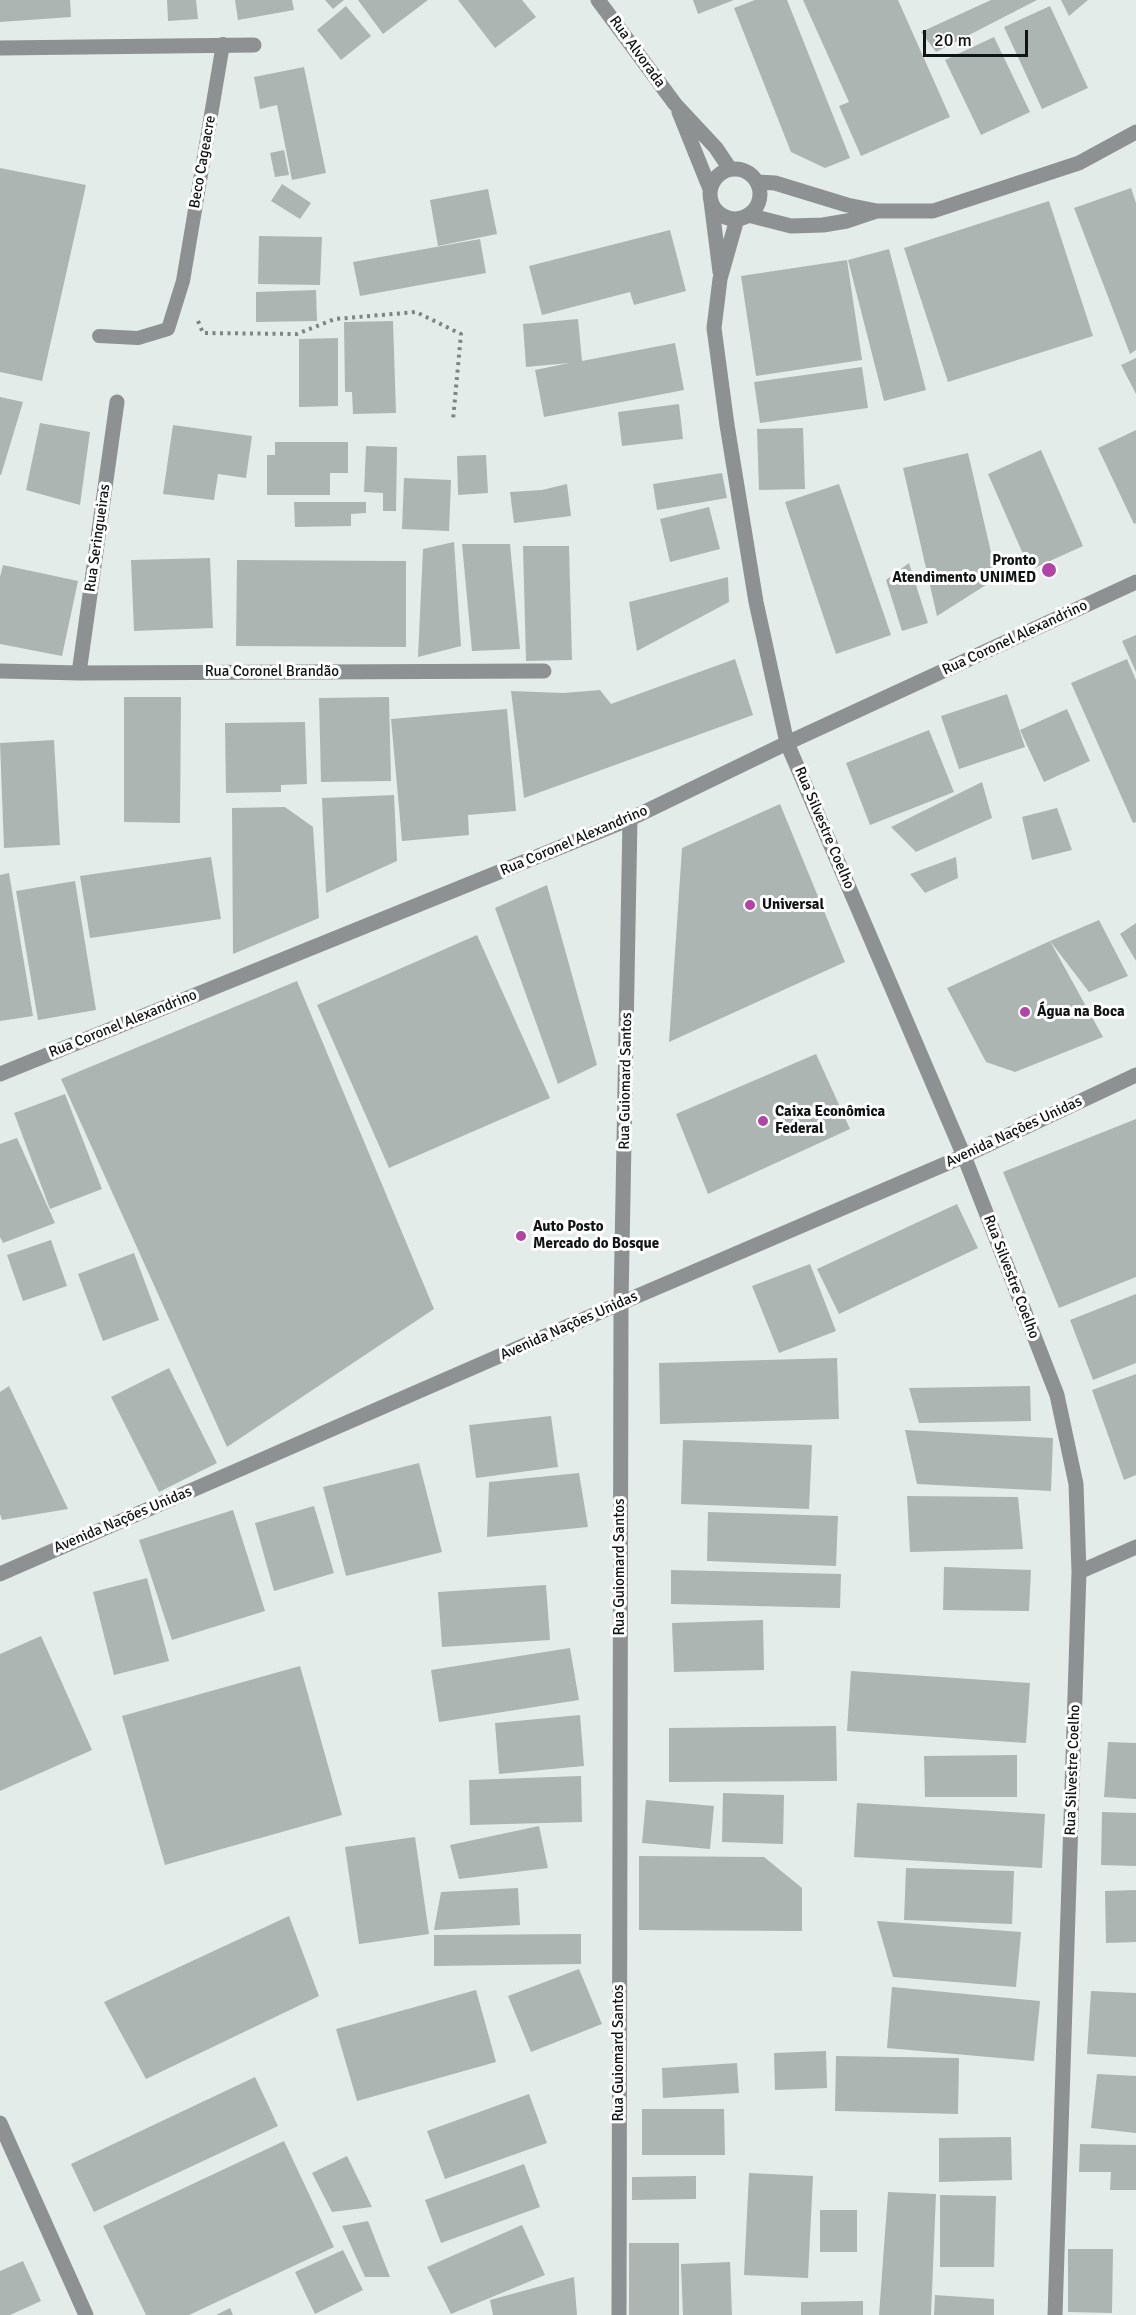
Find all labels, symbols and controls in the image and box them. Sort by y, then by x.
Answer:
street label: Rua Alvorada [605,13,669,91]
scale bar [926,18,1031,56]
text: 20 m [934,29,972,51]
street label: Beco Cageacre [186,114,220,210]
street label: Rua Seringueiras [82,483,114,593]
place label: Pronto Atendimento UNIMED [892,552,1036,587]
marker: Pronto Atendimento UNIMED [1040,561,1058,579]
street label: Rua Coronel Alexandrino [940,596,1090,680]
street label: Rua Coronel Brandão [205,663,339,681]
street label: Rua Silvestre Coelho [790,764,858,892]
street label: Rua Coronel Alexandrino [498,802,650,880]
place label: Universal [762,896,824,914]
marker: Universal [743,898,757,912]
street label: Rua Coronel Alexandrino [46,986,200,1062]
place label: Água na Boca [1037,1003,1125,1021]
marker: Água na Boca [1018,1005,1032,1019]
street label: Rua Guiomard Santos [616,1012,636,1150]
street label: Avenida Nações Unidas [943,1092,1085,1172]
place label: Caixa Econômica Federal [775,1103,885,1138]
marker: Caixa Econômica Federal [756,1114,770,1128]
street label: Rua Silvestre Coelho [979,1213,1043,1341]
place label: Auto Posto Mercado do Bosque [533,1218,659,1253]
marker: Auto Posto Mercado do Bosque [514,1229,528,1243]
street label: Avenida Nações Unidas [498,1288,640,1364]
street label: Avenida Nações Unidas [51,1483,195,1557]
street label: Rua Guiomard Santos [611,1498,629,1636]
street label: Rua Silvestre Coelho [1062,1704,1084,1836]
street label: Rua Guiomard Santos [610,1984,628,2122]

